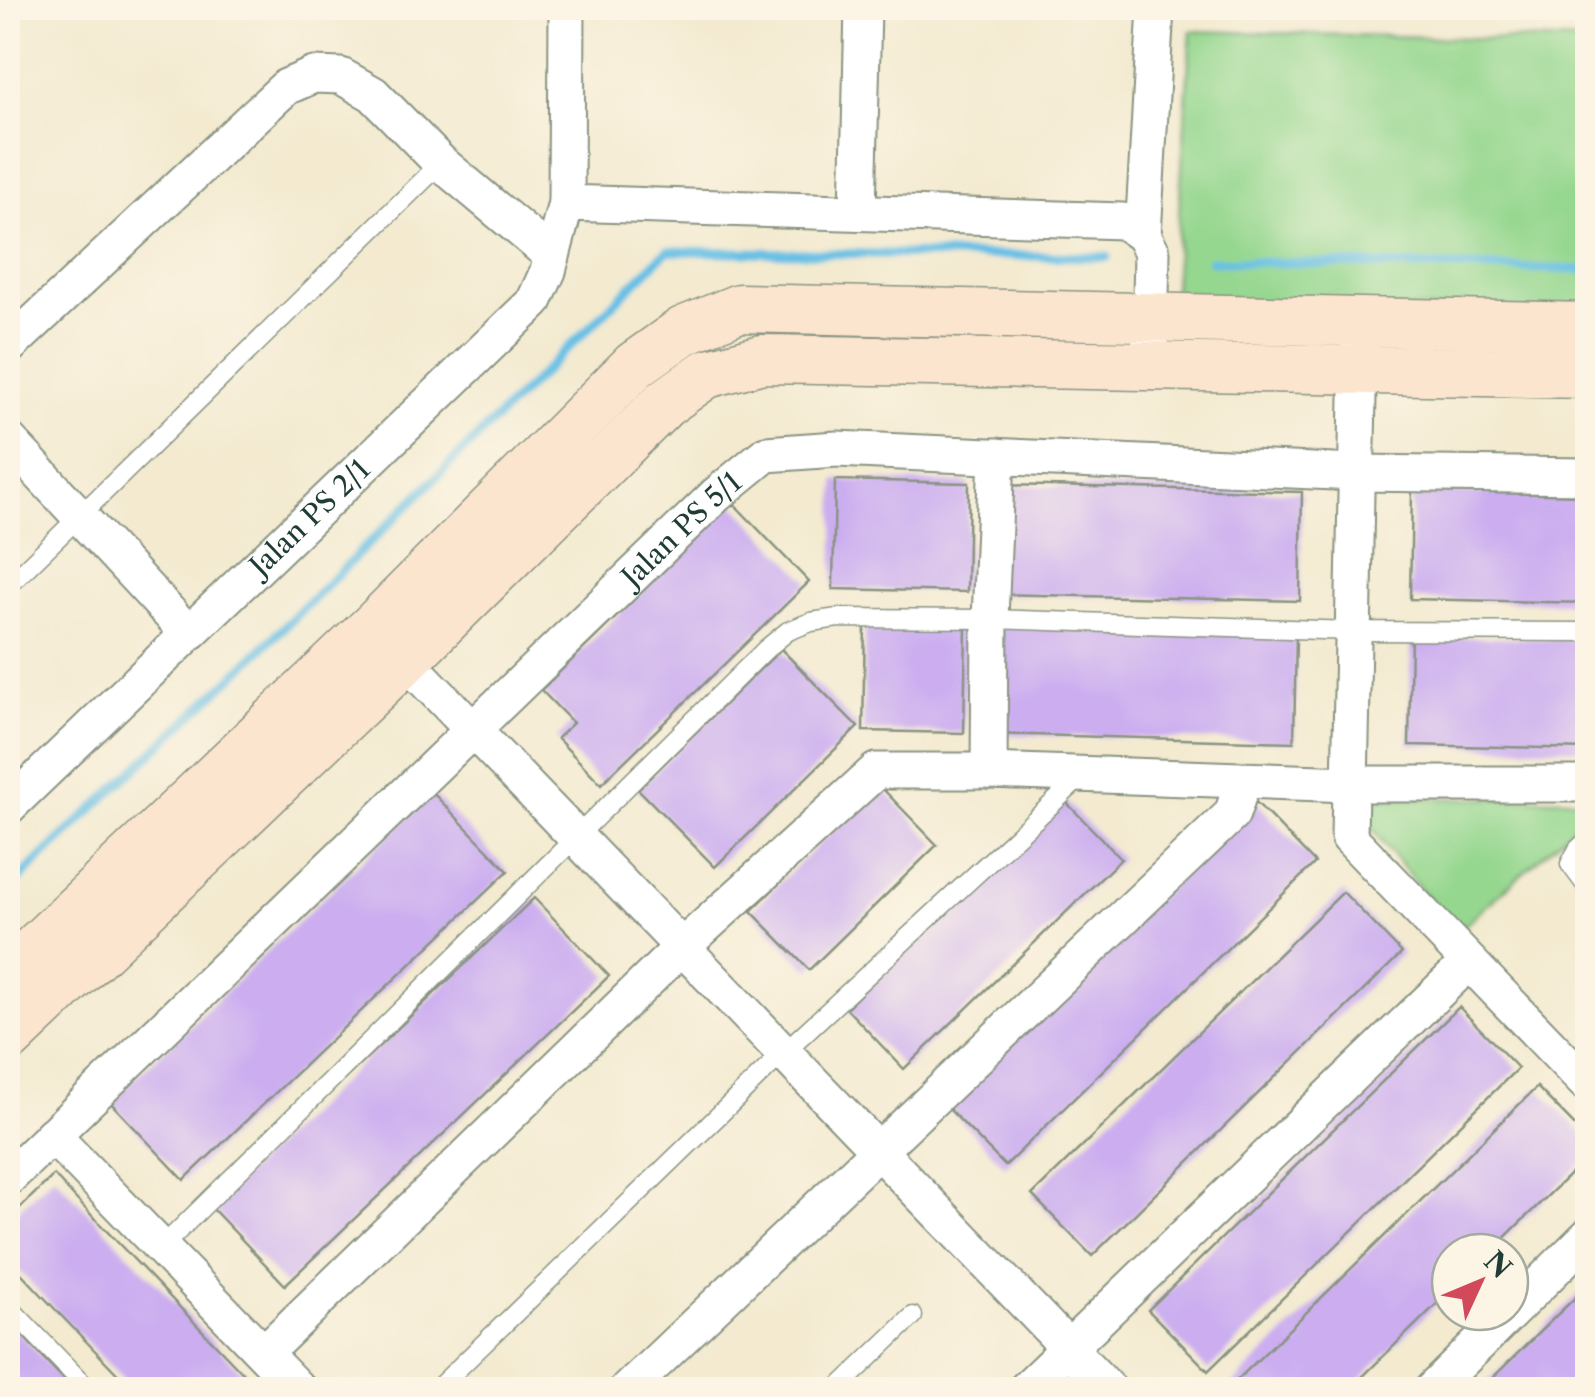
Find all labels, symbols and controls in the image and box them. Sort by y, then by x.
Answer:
street label: Jalan PS 2/1 [240,452,377,586]
street label: Jalan PS 5/1 [612,464,748,597]
north arrow [1430,1232,1530,1332]
text: N [1477,1244,1519,1285]

